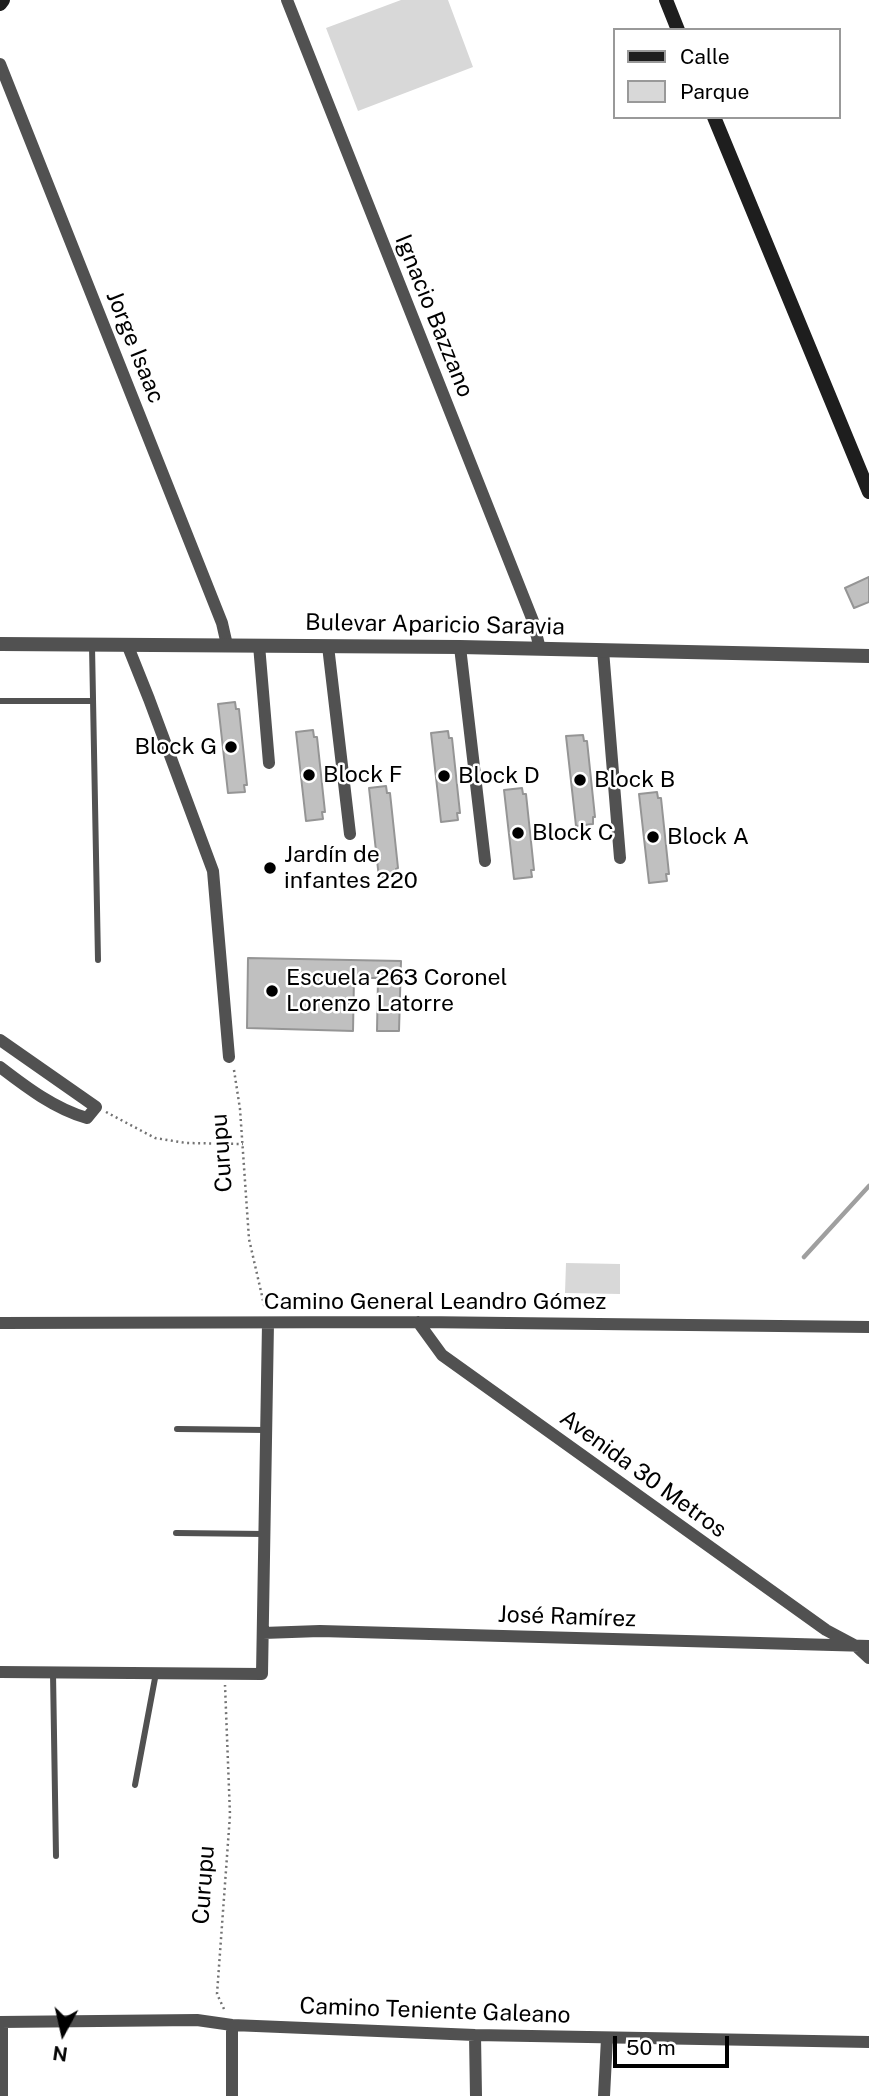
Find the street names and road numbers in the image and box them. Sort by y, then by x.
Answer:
street label: Ignacio Bazzano [389,231,479,401]
street label: Jorge Isaac [100,287,170,407]
street label: Bulevar Aparicio Saravia [305,609,565,641]
street label: Curupu [205,1113,239,1193]
street label: Camino General Leandro Gómez [264,1288,606,1316]
street label: Avenida 30 Metros [554,1404,732,1544]
street label: José Ramírez [497,1601,637,1633]
street label: Curupu [187,1845,221,1925]
street label: Camino Teniente Galeano [299,1992,571,2030]

